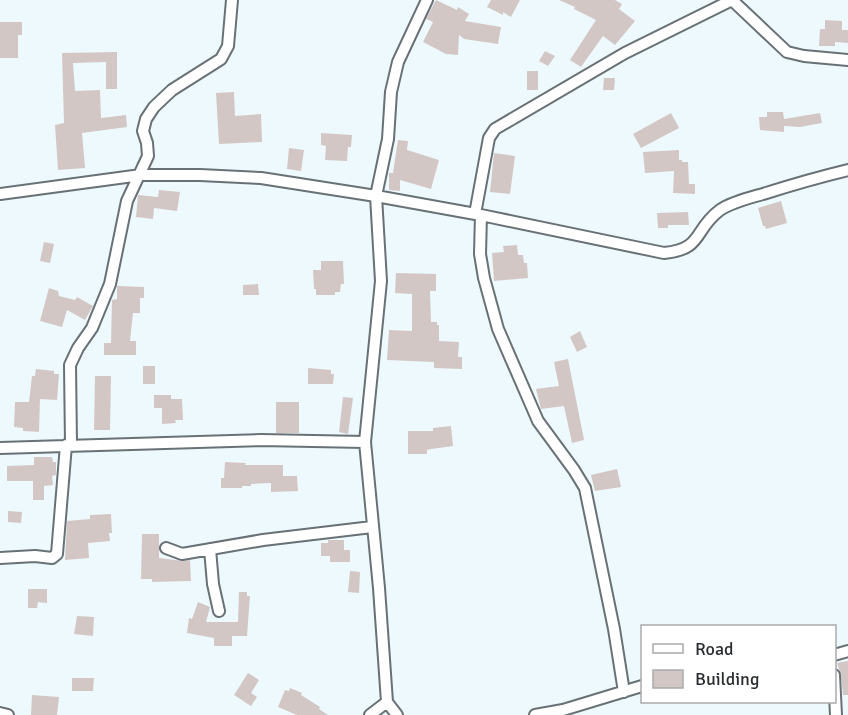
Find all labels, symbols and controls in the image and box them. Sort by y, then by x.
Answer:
legend [641,625,836,703]
text: Road [695,638,734,660]
text: Building [695,668,759,690]

